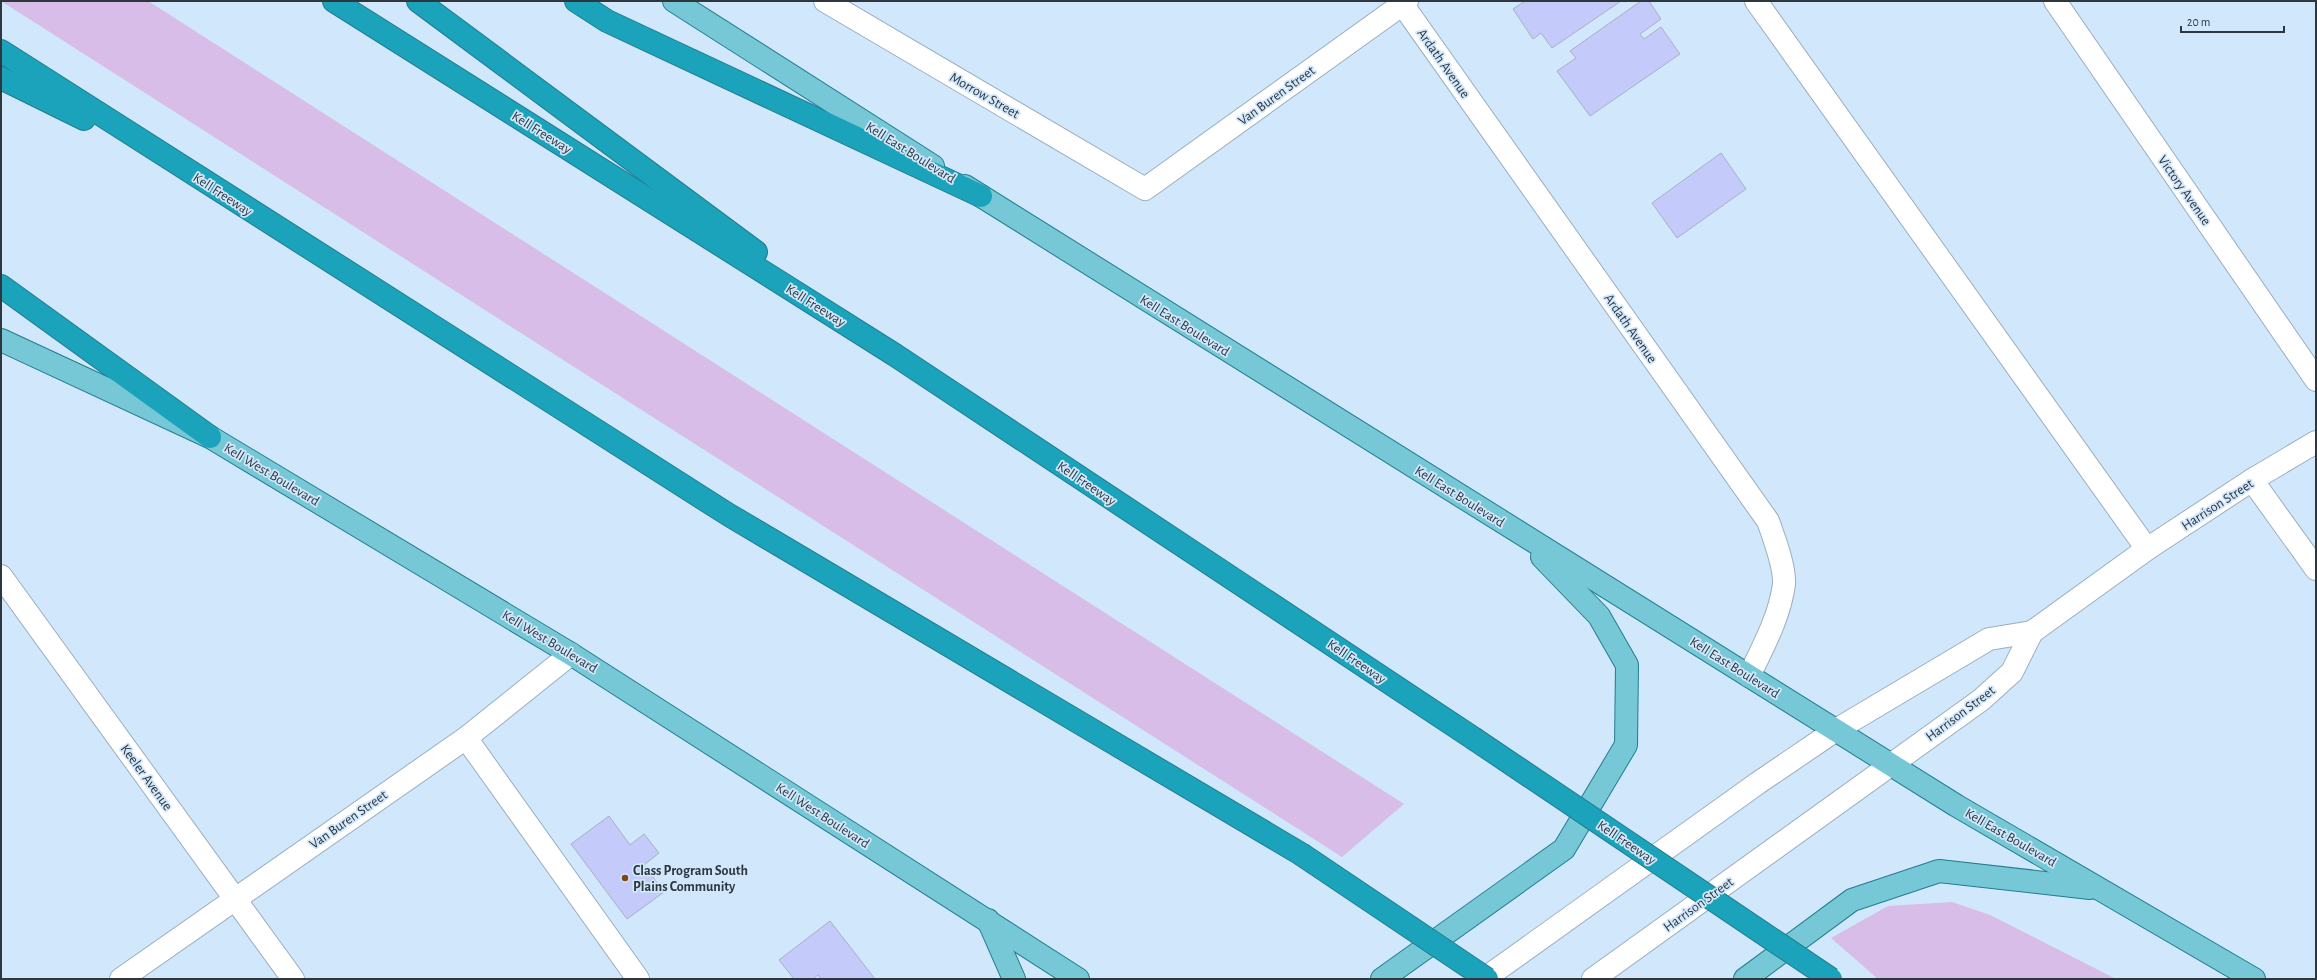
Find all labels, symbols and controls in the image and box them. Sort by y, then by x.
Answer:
scale bar [2181,8,2284,34]
text: 20 m [2187,16,2210,28]
street label: Ardath Avenue [1414,26,1472,101]
street label: Van Buren Street [1236,63,1318,128]
street label: Morrow Street [947,70,1022,122]
street label: Kell Freeway [509,109,574,157]
street label: Kell East Boulevard [863,120,958,186]
street label: Victory Avenue [2155,153,2213,228]
street label: Kell Freeway [190,171,255,219]
street label: Kell Freeway [783,282,848,330]
street label: Ardath Avenue [1601,291,1659,366]
street label: Kell East Boulevard [1137,293,1232,359]
street label: Kell West Boulevard [221,441,322,509]
street label: Kell Freeway [1055,459,1118,509]
street label: Kell East Boulevard [1412,464,1507,530]
street label: Harrison Street [2179,476,2256,533]
street label: Kell West Boulevard [499,608,600,676]
street label: Kell East Boulevard [1687,635,1782,701]
street label: Kell Freeway [1325,637,1388,687]
street label: Harrison Street [1923,683,1998,744]
street label: Keeler Avenue [118,742,175,813]
street label: Kell West Boulevard [773,780,872,851]
street label: Van Buren Street [307,788,390,852]
street label: Kell East Boulevard [1962,806,2059,870]
street label: Kell Freeway [1595,818,1658,868]
place label: Class Program South Plains Community [633,864,748,894]
marker: Class Program South Plains Community [620,873,630,883]
street label: Harrison Street [1661,875,1736,935]

